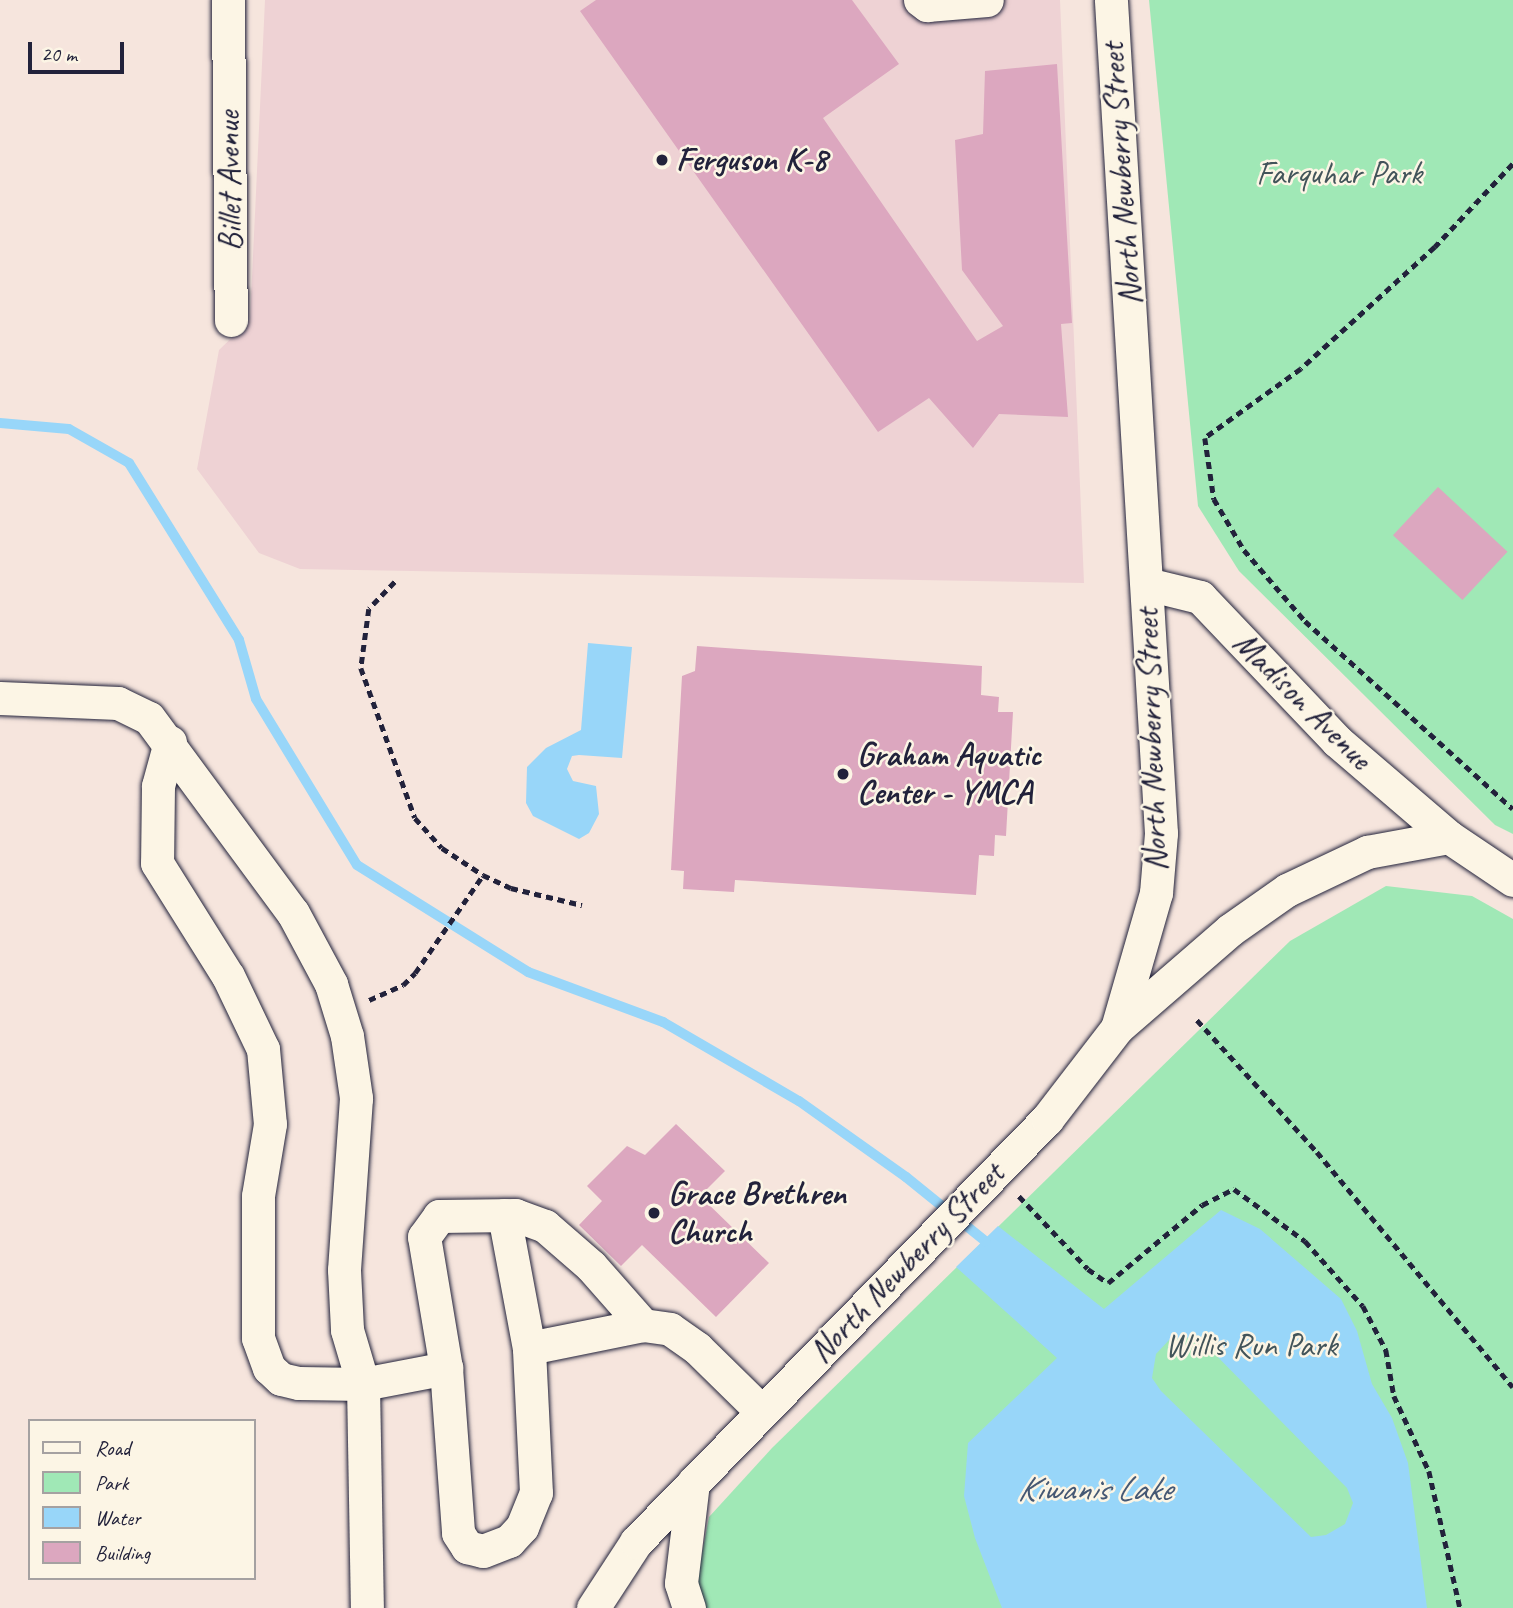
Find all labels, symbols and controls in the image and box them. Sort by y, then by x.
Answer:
scale bar [32,28,128,72]
street label: North Newberry Street [1093,40,1151,308]
text: 20 m [41,41,77,67]
street label: Billet Avenue [209,111,251,251]
place label: Ferguson K-8 [676,140,827,180]
marker: Ferguson K-8 [654,152,670,168]
park label: Farquhar Park [1256,154,1422,194]
street label: North Newberry Street [1128,607,1176,873]
street label: Madison Avenue [1225,624,1379,778]
place label: Graham Aquatic Center - YMCA [857,735,1040,813]
marker: Graham Aquatic Center - YMCA [835,766,851,782]
street label: North Newberry Street [801,1154,1013,1372]
place label: Grace Brethren Church [668,1174,846,1252]
marker: Grace Brethren Church [646,1205,662,1221]
park label: Willis Run Park [1165,1326,1337,1366]
legend [28,1419,256,1580]
text: Road [95,1435,130,1461]
water label: Kiwanis Lake [1017,1468,1171,1510]
text: Park [95,1470,128,1496]
text: Water [95,1505,141,1531]
text: Building [95,1540,150,1566]

